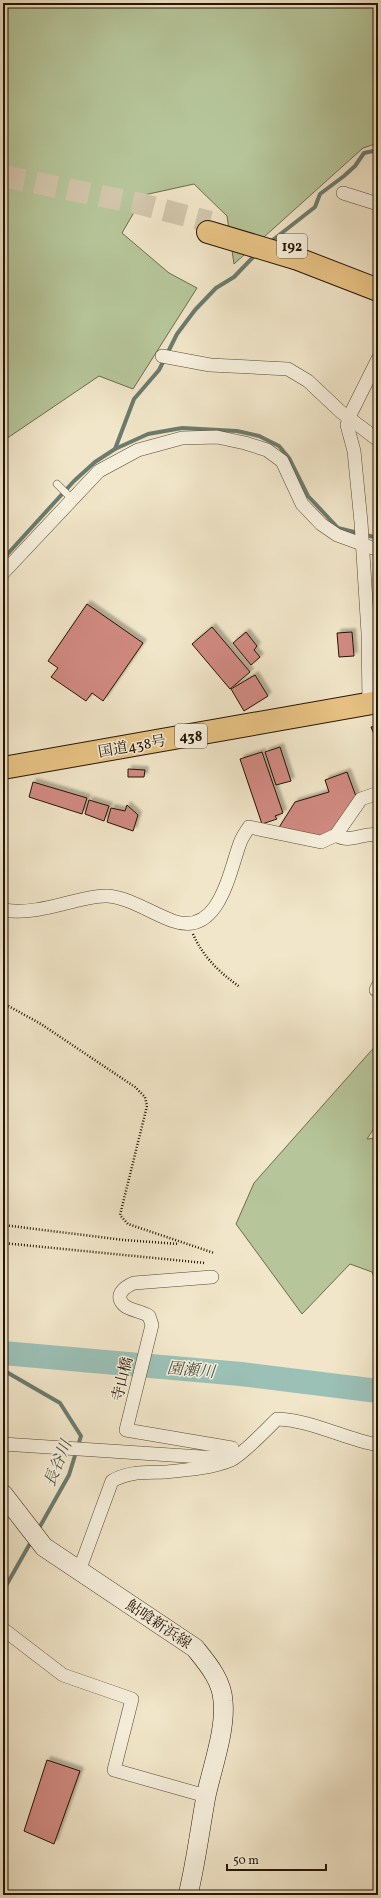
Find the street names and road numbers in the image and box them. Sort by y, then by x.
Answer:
road number: 192 [277,234,307,258]
road number: 438 [175,724,207,748]
street label: 国道438号 [97,731,168,764]
street label: 寺山橋 [108,1355,139,1404]
street label: 鮎喰新浜線 [121,1596,195,1655]

